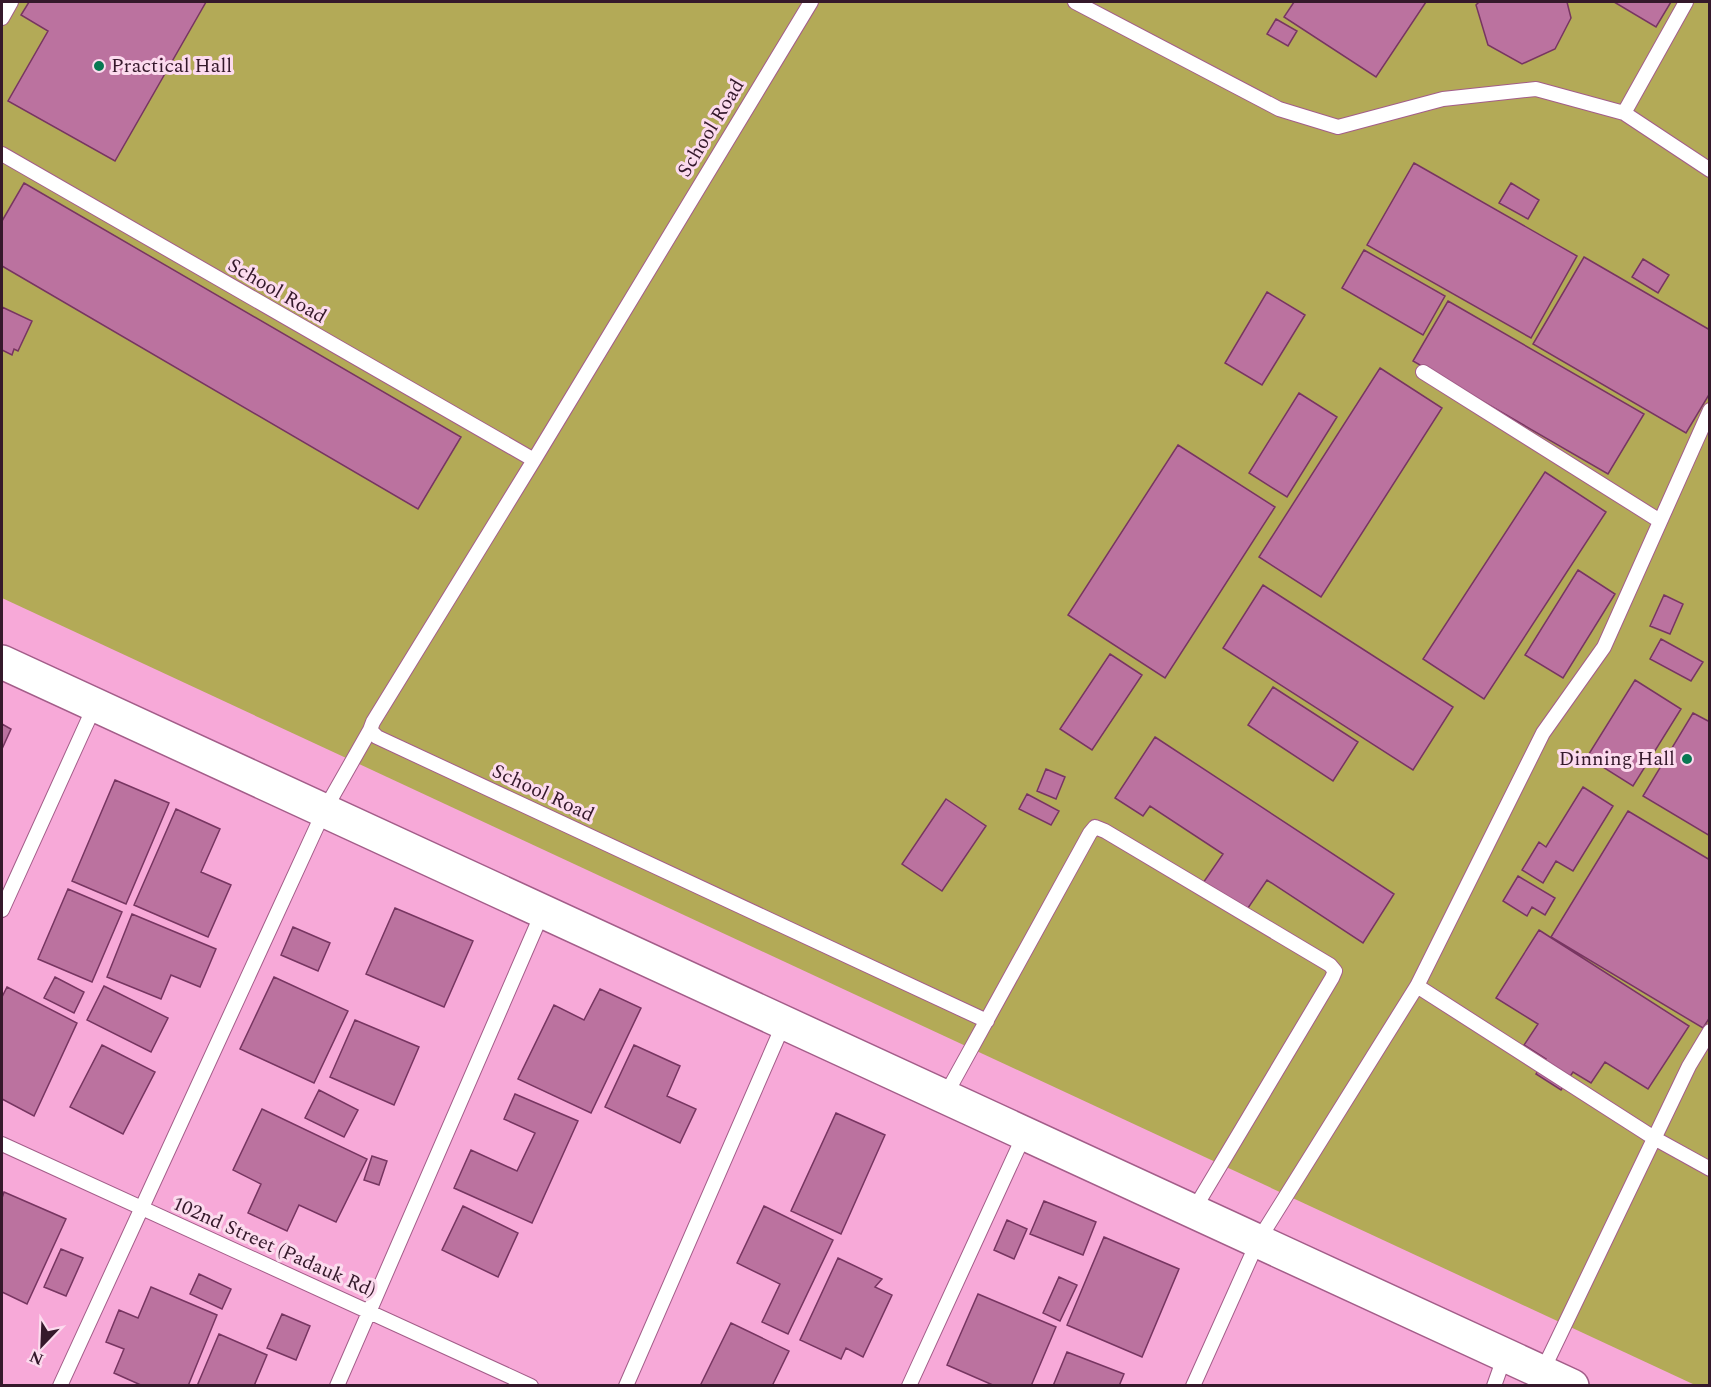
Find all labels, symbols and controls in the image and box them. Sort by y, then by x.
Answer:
place label: Practical Hall [111,51,232,81]
marker: Practical Hall [92,59,106,73]
street label: School Road [670,73,752,183]
street label: School Road [222,251,332,331]
place label: Dinning Hall [1559,744,1675,774]
marker: Dinning Hall [1680,752,1694,766]
street label: School Road [487,756,599,830]
street label: 102nd Street (Padauk Rd) [167,1189,381,1305]
north arrow [12,1315,72,1375]
text: N [26,1344,47,1371]

